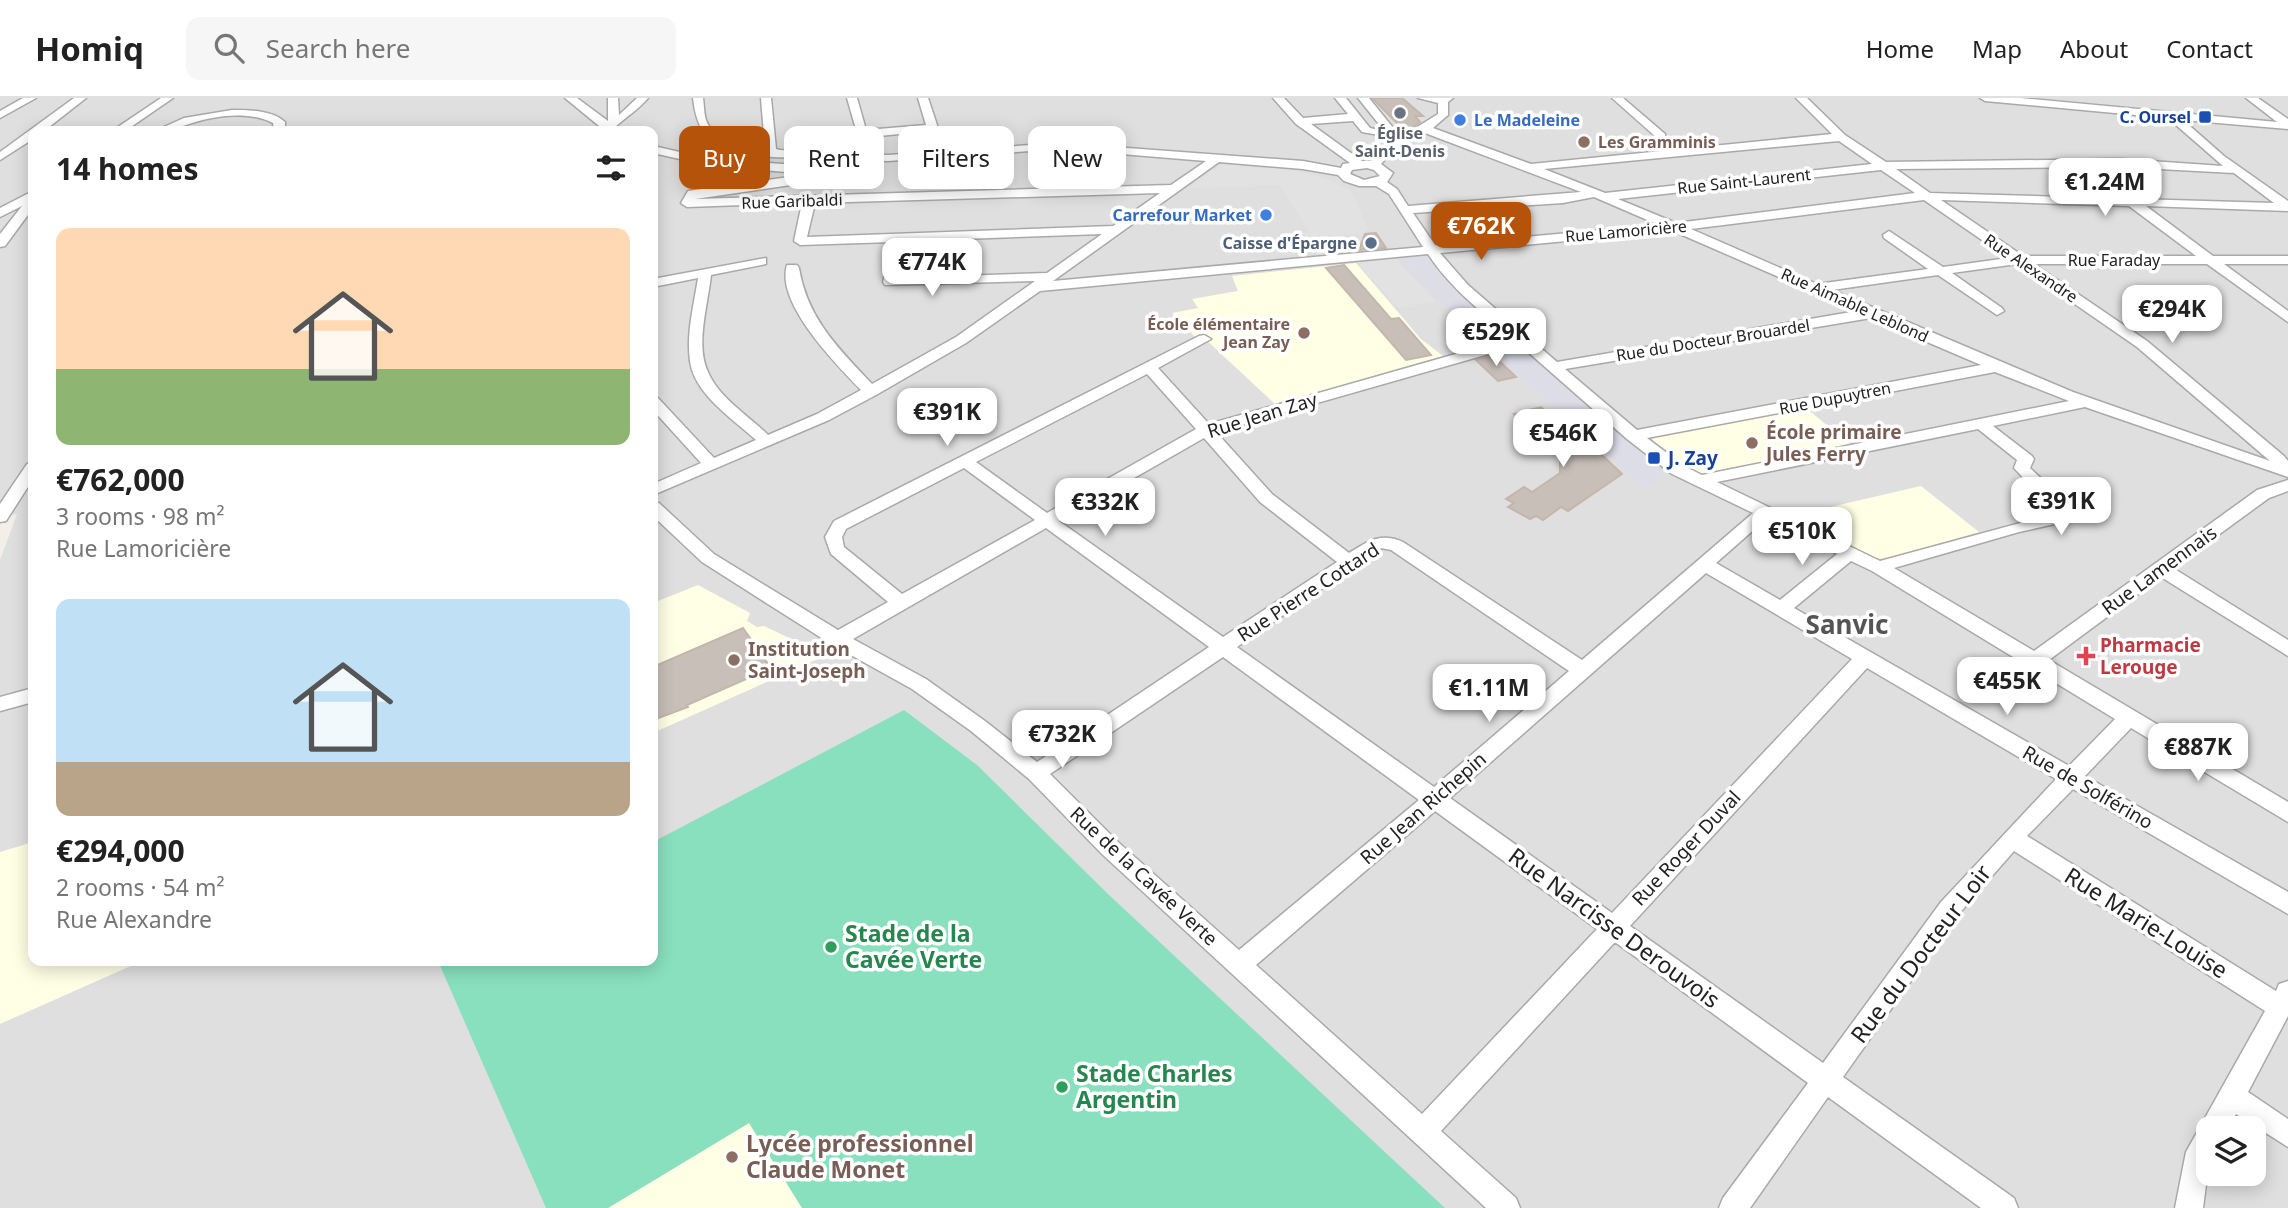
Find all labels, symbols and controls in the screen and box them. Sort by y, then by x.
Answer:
search box [186,17,676,80]
text: Homiq [35,26,144,71]
icon: search [210,29,248,67]
text: Search here [266,30,410,66]
text: Home [1866,32,1934,65]
text: Map [1972,32,2022,65]
text: About [2060,32,2128,65]
text: Contact [2166,32,2253,65]
marker: Église Saint-Denis [1392,105,1408,121]
place label: C. Oursel [2120,106,2191,128]
place label: Le Madeleine [1474,109,1580,131]
marker: C. Oursel [2197,109,2213,125]
marker: Le Madeleine [1452,112,1468,128]
place label: Église Saint-Denis [1355,122,1445,162]
chip: Buy [679,126,770,189]
chip: Rent [784,126,884,189]
chip: Filters [898,126,1014,189]
chip: New [1028,126,1126,189]
place label: Les Gramminis [1598,131,1716,153]
marker: Les Gramminis [1576,134,1592,150]
text: 14 homes [56,148,199,189]
icon: filters [592,149,630,187]
pin: €1.24M [2048,158,2162,218]
street label: Rue Saint-Laurent [1676,163,1812,199]
text: €1.24M [2065,165,2145,197]
street label: Rue Garibaldi [741,188,843,214]
pin: €762K [1432,202,1530,262]
place label: Carrefour Market [1112,204,1252,226]
marker: Carrefour Market [1258,207,1274,223]
text: €762K [1447,209,1515,241]
street label: Rue Lamoricière [1564,215,1688,247]
street label: Rue Alexandre [1980,229,2082,307]
place label: Caisse d'Épargne [1223,232,1357,254]
marker: Caisse d'Épargne [1363,235,1379,251]
pin: €774K [883,238,981,298]
text: €774K [898,245,966,277]
street label: Rue Faraday [2068,249,2161,271]
street label: Rue Aimable Leblond [1778,263,1932,347]
icon: home [280,273,406,399]
pin: €294K [2123,286,2221,345]
text: €294K [2138,292,2206,324]
pin: €529K [1447,308,1545,368]
place label: École élémentaire Jean Zay [1147,313,1291,353]
street label: Rue du Docteur Brouardel [1615,314,1811,366]
text: €529K [1462,315,1530,347]
marker: École élémentaire Jean Zay [1296,325,1312,341]
street label: Rue Dupuytren [1777,376,1893,420]
street label: Rue Jean Zay [1204,386,1320,444]
pin: €391K [898,388,996,448]
text: €391K [913,395,981,427]
pin: €546K [1514,410,1612,469]
text: €546K [1529,416,1597,448]
place label: École primaire Jules Ferry [1764,419,1902,467]
marker: École primaire Jules Ferry [1744,435,1760,451]
place label: J. Zay [1666,445,1718,471]
marker: J. Zay [1646,450,1662,466]
text: €762,000 [56,459,185,500]
pin: €332K [1056,478,1154,538]
pin: €391K [2012,478,2110,537]
text: €391K [2027,484,2095,516]
text: €332K [1071,485,1139,517]
text: 3 rooms · 98 m² [56,500,225,532]
pin: €510K [1753,508,1851,567]
text: €510K [1768,514,1836,546]
street label: Rue Lamennais [2096,519,2222,621]
text: Rue Lamoricière [56,532,231,564]
street label: Rue Pierre Cottard [1232,536,1384,648]
district label: Sanvic [1806,606,1888,642]
place label: Pharmacie Lerouge [2100,632,2201,680]
place label: Institution Saint-Joseph [748,636,866,684]
icon: home [280,644,406,770]
marker: Pharmacie Lerouge [2078,648,2094,664]
marker: Institution Saint-Joseph [726,652,742,668]
pin: €455K [1958,658,2056,717]
pin: €1.11M [1432,664,1546,724]
text: €455K [1973,664,2041,696]
text: €1.11M [1449,671,1529,703]
pin: €732K [1013,710,1111,770]
text: €732K [1028,717,1096,749]
pin: €887K [2149,724,2247,783]
text: €887K [2164,730,2232,762]
street label: Rue de Solférino [2018,739,2158,835]
street label: Rue Jean Richepin [1354,746,1492,870]
street label: Rue Roger Duval [1626,785,1746,911]
street label: Rue de la Cavée Verte [1065,801,1223,951]
text: €294,000 [56,830,185,871]
street label: Rue Narcisse Derouvois [1502,839,1727,1015]
street label: Rue du Docteur Loir [1842,857,1998,1049]
street label: Rue Marie-Louise [2059,859,2234,985]
text: 2 rooms · 54 m² [56,871,225,903]
text: Rue Alexandre [56,903,212,935]
place label: Stade de la Cavée Verte [845,917,982,975]
marker: Stade de la Cavée Verte [823,939,839,955]
place label: Stade Charles Argentin [1076,1057,1233,1115]
marker: Stade Charles Argentin [1054,1079,1070,1095]
map controls [2196,1116,2266,1186]
button: layers [2196,1116,2266,1186]
place label: Lycée professionnel Claude Monet [746,1127,974,1185]
marker: Lycée professionnel Claude Monet [724,1149,740,1165]

